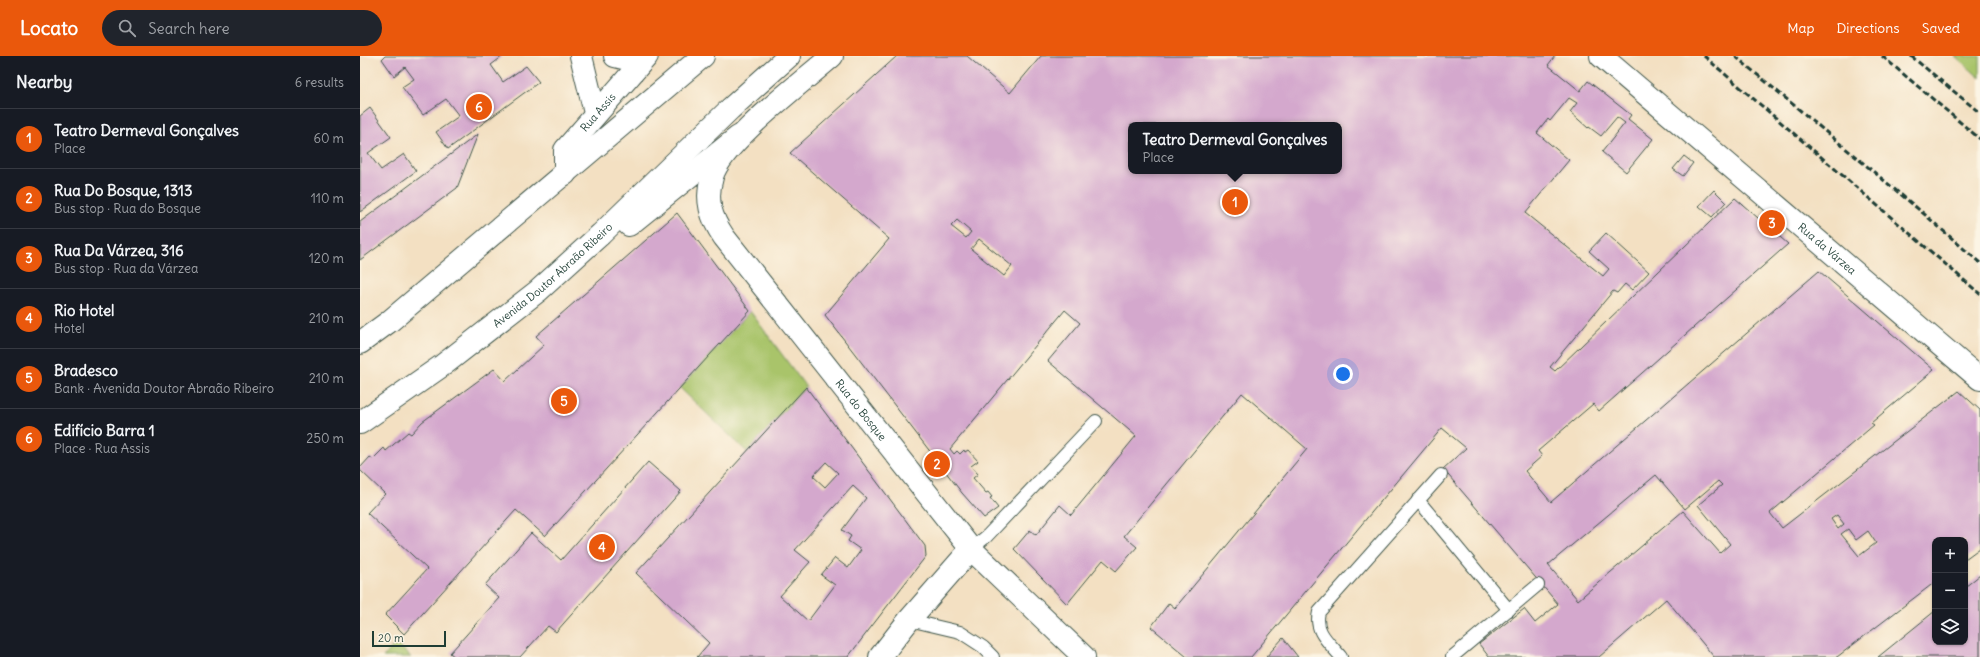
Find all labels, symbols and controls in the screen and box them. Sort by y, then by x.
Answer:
search box [102,10,382,46]
text: Locato [20,16,78,40]
icon: search [116,17,138,39]
text: Search here [148,19,230,38]
text: Map [1787,19,1814,37]
text: Directions [1836,19,1900,37]
text: Saved [1922,19,1960,37]
text: Nearby [16,71,72,93]
text: 6 results [295,74,344,91]
street label: Rua Assis [577,90,619,135]
pin: 6 [466,92,492,122]
text: Teatro Dermeval Gonçalves [54,121,239,140]
popup [1128,122,1342,174]
text: 1 [26,130,32,147]
text: 60 m [313,130,344,147]
text: Teatro Dermeval Gonçalves [1143,130,1327,149]
text: Place [54,140,85,157]
text: Place [1143,149,1174,166]
text: Rua Do Bosque, 1313 [54,181,193,200]
pin: 1 [1222,187,1248,217]
text: 2 [25,190,33,207]
text: 110 m [311,190,344,207]
text: Bus stop · Rua do Bosque [54,200,201,217]
pin: 3 [1759,208,1785,238]
street label: Avenida Doutor Abraão Ribeiro [490,220,615,331]
street label: Rua da Várzea [1795,220,1859,277]
text: Rua Da Várzea, 316 [54,241,184,260]
text: 3 [25,250,33,267]
text: 120 m [309,250,344,267]
text: Bus stop · Rua da Várzea [54,260,198,277]
text: Rio Hotel [54,301,114,320]
text: 4 [25,310,33,327]
text: 210 m [309,310,344,327]
text: Hotel [54,320,85,337]
text: Bradesco [54,361,118,380]
your location [1333,364,1353,384]
text: 5 [25,370,33,387]
text: 210 m [309,370,344,387]
street label: Rua do Bosque [832,376,889,443]
text: Bank · Avenida Doutor Abraão Ribeiro [54,380,274,397]
pin: 5 [551,386,577,416]
text: Edifício Barra 1 [54,421,155,440]
text: 6 [25,430,33,447]
text: 250 m [306,430,344,447]
text: Place · Rua Assis [54,440,150,457]
pin: 2 [924,449,950,479]
pin: 4 [589,532,615,562]
map controls [1932,537,1968,645]
button: + [1932,537,1968,573]
button: − [1932,573,1968,609]
button: layers [1932,609,1968,645]
scale bar [372,629,446,648]
text: 20 m [378,631,404,645]

